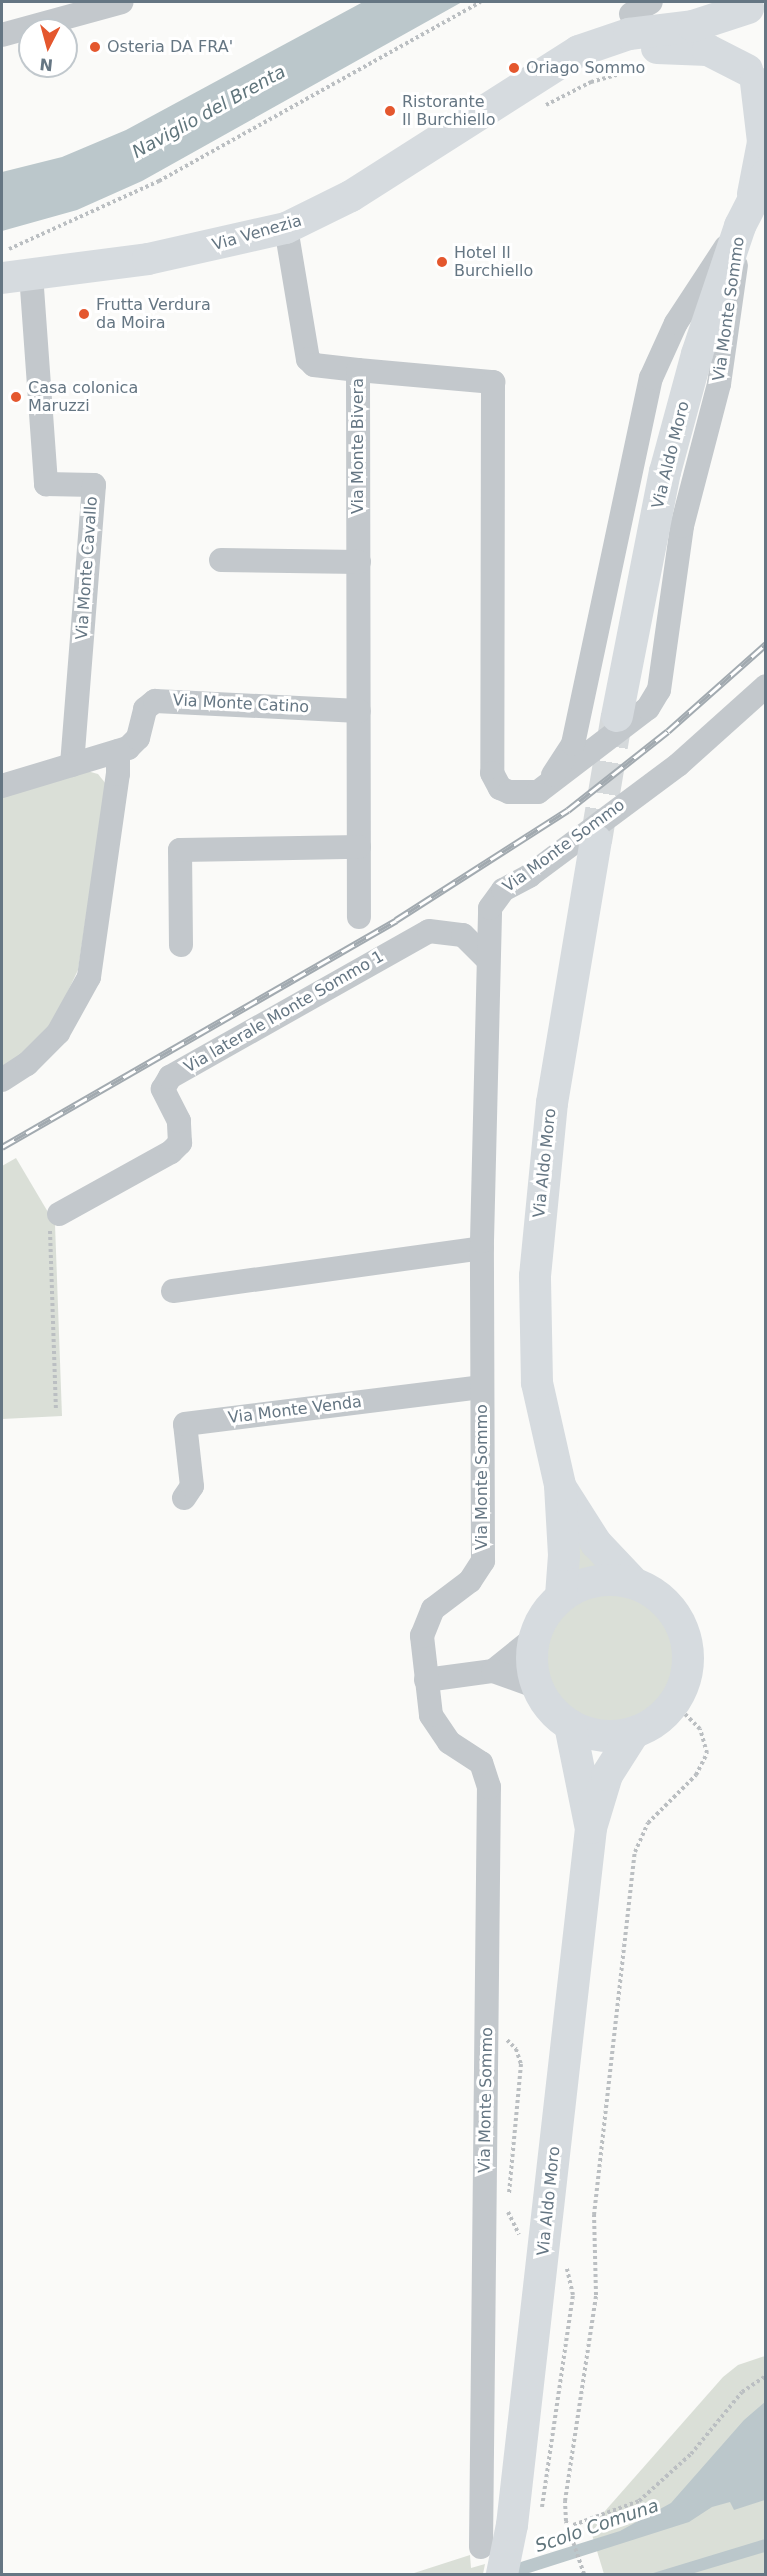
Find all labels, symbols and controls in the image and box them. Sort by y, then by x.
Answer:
north arrow [18,18,78,78]
place label: Osteria DA FRA' [107,37,233,57]
marker: Osteria DA FRA' [88,40,102,54]
text: N [39,54,54,75]
place label: Oriago Sommo [526,58,645,78]
water label: Naviglio del Brenta [129,61,289,163]
marker: Oriago Sommo [507,61,521,75]
place label: Ristorante Il Burchiello [402,92,496,130]
marker: Ristorante Il Burchiello [383,104,397,118]
street label: Via Venezia [210,211,304,255]
street label: Via Monte Sommo [709,235,749,383]
place label: Hotel Il Burchiello [454,243,533,281]
marker: Hotel Il Burchiello [435,255,449,269]
place label: Frutta Verdura da Moira [96,295,211,333]
marker: Frutta Verdura da Moira [77,307,91,321]
place label: Casa colonica Maruzzi [28,378,138,416]
street label: Via Monte Bivera [348,378,368,514]
marker: Casa colonica Maruzzi [9,390,23,404]
street label: Via Aldo Moro [648,399,694,511]
street label: Via Monte Cavallo [72,496,102,640]
street label: Via Monte Catino [172,691,310,717]
street label: Via Monte Sommo [499,795,629,897]
street label: Via laterale Monte Sommo 1 [181,947,387,1077]
street label: Via Aldo Moro [530,1107,560,1219]
street label: Via Monte Venda [227,1392,363,1428]
street label: Via Monte Sommo [472,1404,492,1550]
street label: Via Monte Sommo [475,2027,497,2173]
street label: Via Aldo Moro [534,2145,564,2257]
water label: Scolo Comuna [532,2495,662,2557]

